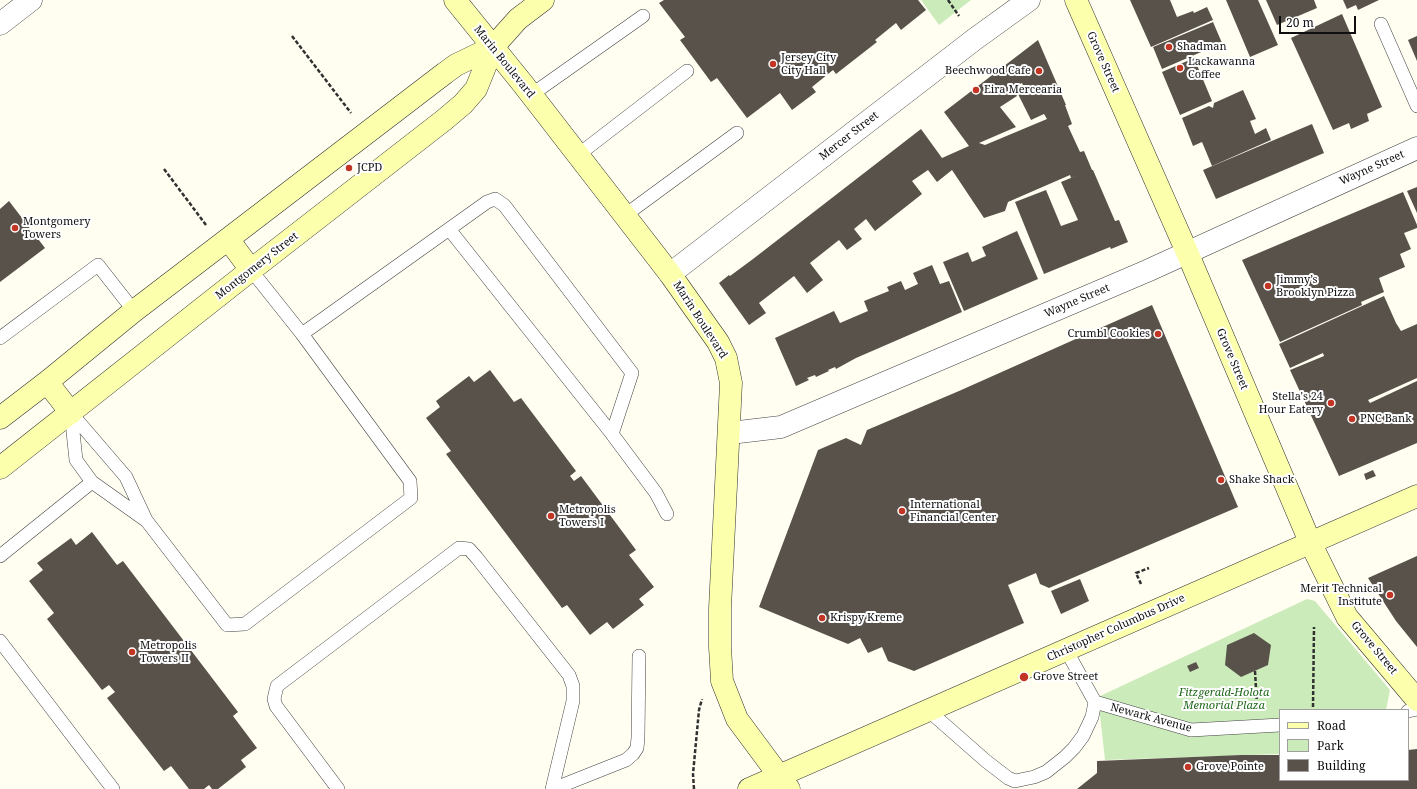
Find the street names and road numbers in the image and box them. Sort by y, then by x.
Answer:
street label: Marin Boulevard [471,23,537,101]
street label: Grove Street [1084,30,1122,94]
street label: Mercer Street [817,109,881,163]
street label: Wayne Street [1338,148,1406,188]
street label: Montgomery Street [213,230,301,302]
street label: Marin Boulevard [670,279,730,361]
street label: Wayne Street [1042,281,1112,321]
street label: Grove Street [1213,326,1251,392]
street label: Christopher Columbus Drive [1045,592,1187,664]
street label: Grove Street [1348,619,1400,677]
street label: Newark Avenue [1109,701,1193,735]

